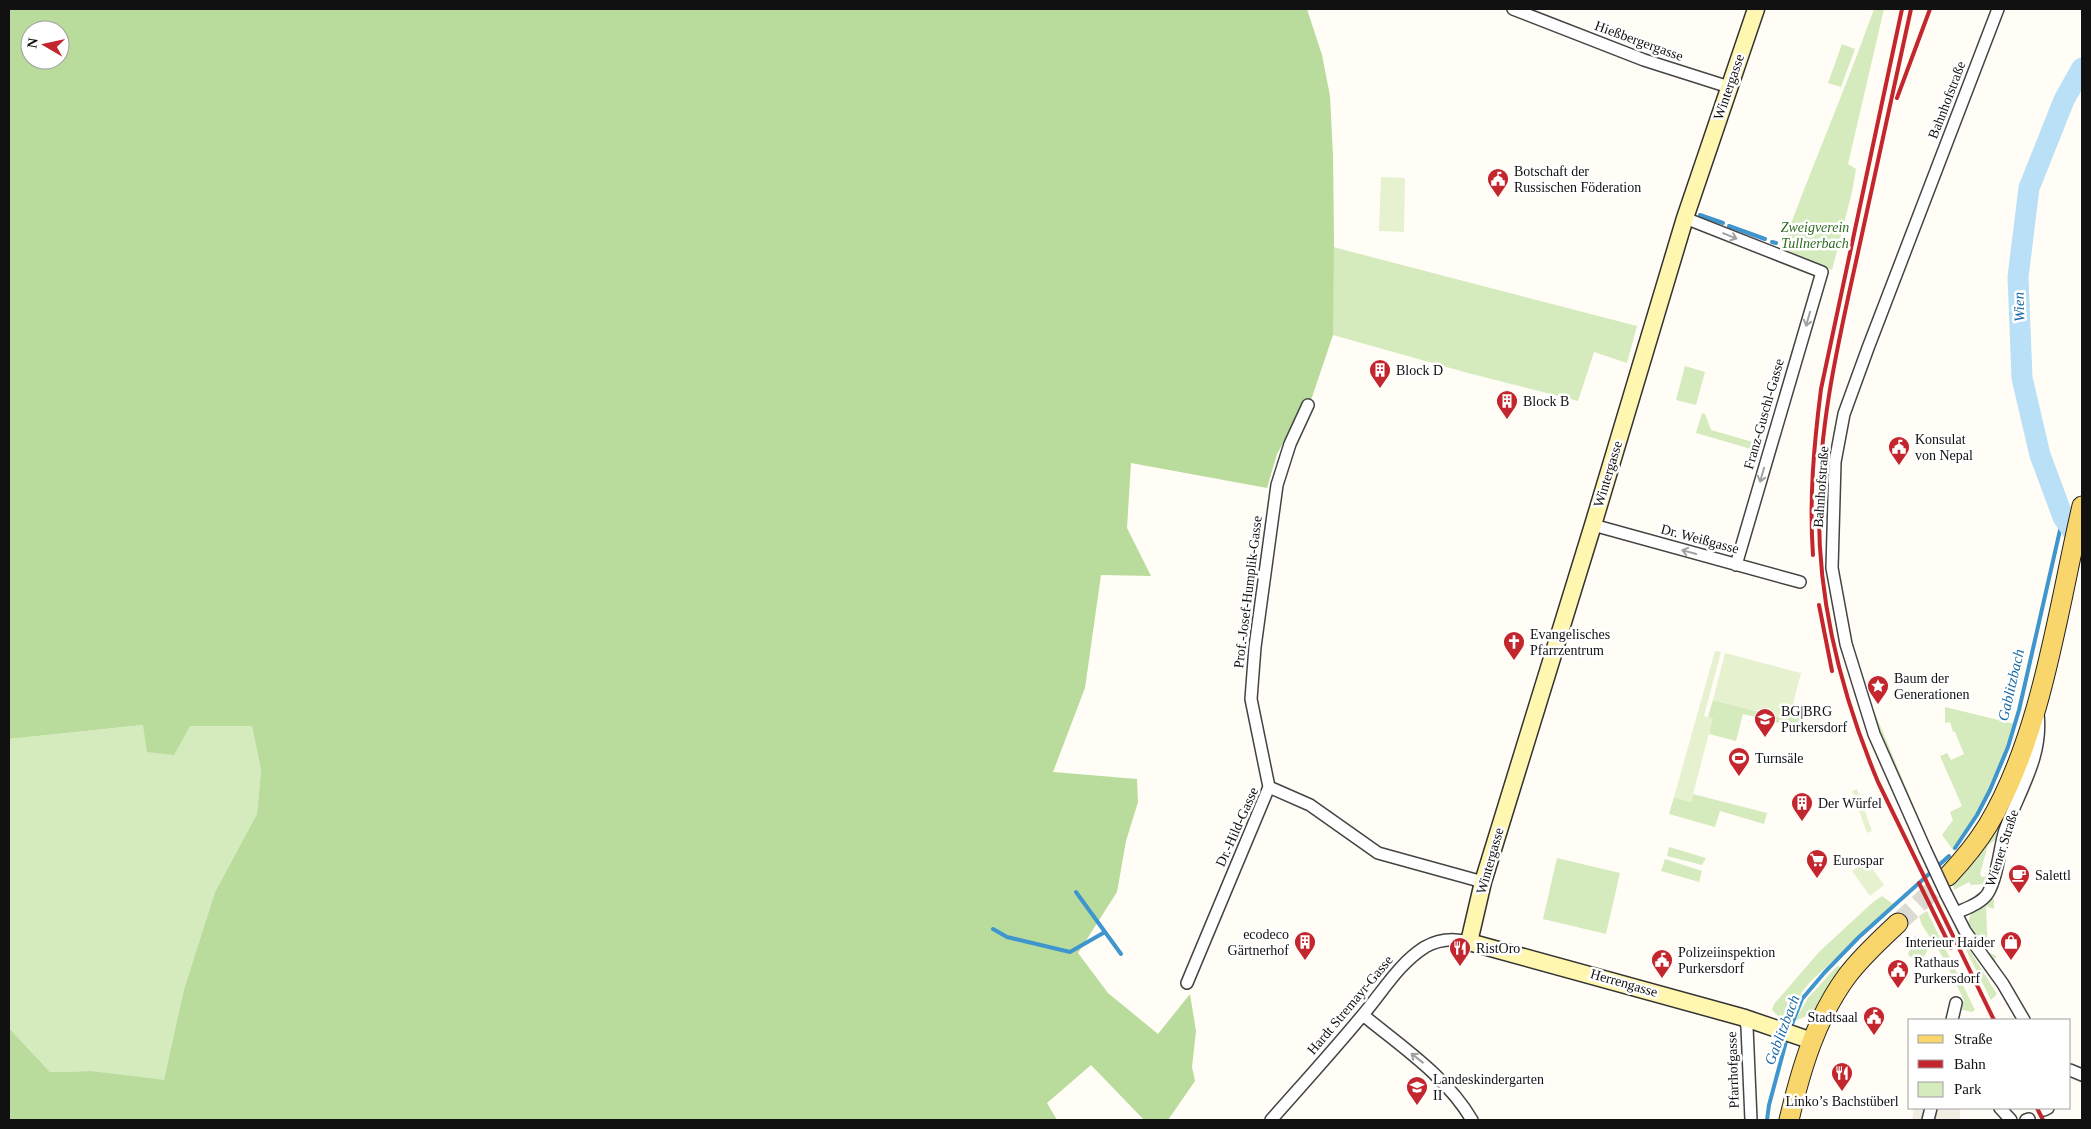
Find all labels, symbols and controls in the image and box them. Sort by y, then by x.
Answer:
street label: Hießbergergasse [1593,18,1685,64]
north arrow [20,20,70,70]
text: N [24,37,41,49]
street label: Wintergasse [1711,52,1747,122]
street label: Bahnhofstraße [1925,59,1969,141]
place label: Botschaft der Russischen Föderation [1514,164,1641,195]
public building icon: Botschaft der Russischen Föderation [1486,167,1510,198]
park label: Zweigverein Tullnerbach [1781,220,1849,251]
one-way arrow [1722,232,1737,242]
water label: Wien [2010,292,2028,322]
one-way arrow [1802,311,1812,327]
street label: Franz-Guschl-Gasse [1741,357,1787,471]
building icon: Block D [1368,358,1392,389]
place label: Block D [1396,363,1443,378]
building icon: Block B [1495,389,1519,420]
place label: Block B [1523,394,1569,409]
place label: Konsulat von Nepal [1915,432,1973,463]
public building icon: Konsulat von Nepal [1887,435,1911,466]
street label: Wintergasse [1591,439,1625,509]
street label: Bahnhofstraße [1811,446,1831,528]
one-way arrow [1756,467,1766,483]
street label: Prof.-Josef-Humplik-Gasse [1231,515,1265,669]
street label: Dr. Weißgasse [1659,521,1741,557]
one-way arrow [1681,546,1697,556]
place label: Evangelisches Pfarrzentrum [1530,627,1610,658]
church icon: Evangelisches Pfarrzentrum [1502,630,1526,661]
water label: Gablitzbach [1995,647,2027,723]
place label: Baum der Generationen [1894,671,1969,702]
place icon: Baum der Generationen [1866,674,1890,705]
place label: BG|BRG Purkersdorf [1781,704,1847,735]
school or university icon: BG|BRG Purkersdorf [1753,707,1777,738]
sports icon: Turnsäle [1727,746,1751,777]
place label: Turnsäle [1755,751,1804,766]
street label: Dr.-Hild-Gasse [1213,785,1261,869]
building icon: Der Würfel [1790,791,1814,822]
place label: Der Würfel [1818,796,1882,811]
street label: Wiener Straße [1983,808,2021,888]
street label: Wintergasse [1473,826,1507,896]
supermarket icon: Eurospar [1805,848,1829,879]
place label: Eurospar [1833,853,1884,868]
cafe icon: Salettl [2007,863,2031,894]
place label: Salettl [2035,868,2071,883]
place label: ecodeco Gärtnerhof [1228,927,1289,958]
building icon: ecodeco Gärtnerhof [1293,930,1317,961]
shop icon: Interieur Haider [1999,930,2023,961]
place label: Interieur Haider [1905,935,1995,950]
restaurant icon: RistOro [1448,936,1472,967]
place label: RistOro [1476,941,1520,956]
place label: Polizeiinspektion Purkersdorf [1678,945,1775,976]
public building icon: Polizeiinspektion Purkersdorf [1650,948,1674,979]
street label: Hardt Stremayr-Gasse [1304,952,1396,1058]
place label: Rathaus Purkersdorf [1914,955,1980,986]
public building icon: Rathaus Purkersdorf [1886,958,1910,989]
street label: Herrengasse [1589,966,1659,1000]
water label: Gablitzbach [1761,993,1803,1067]
public building icon: Stadtsaal [1862,1005,1886,1036]
place label: Stadtsaal [1807,1010,1858,1025]
legend [1908,1019,2071,1109]
street label: Pfarrhofgasse [1724,1031,1742,1109]
text: Straße [1954,1031,1993,1047]
one-way arrow [1411,1053,1424,1064]
text: Bahn [1954,1056,1986,1072]
restaurant icon: Linko’s Bachstüberl [1830,1061,1854,1092]
place label: Landeskindergarten II [1433,1072,1544,1103]
school or university icon: Landeskindergarten II [1405,1075,1429,1106]
text: Park [1954,1081,1982,1097]
place label: Linko’s Bachstüberl [1785,1094,1899,1109]

